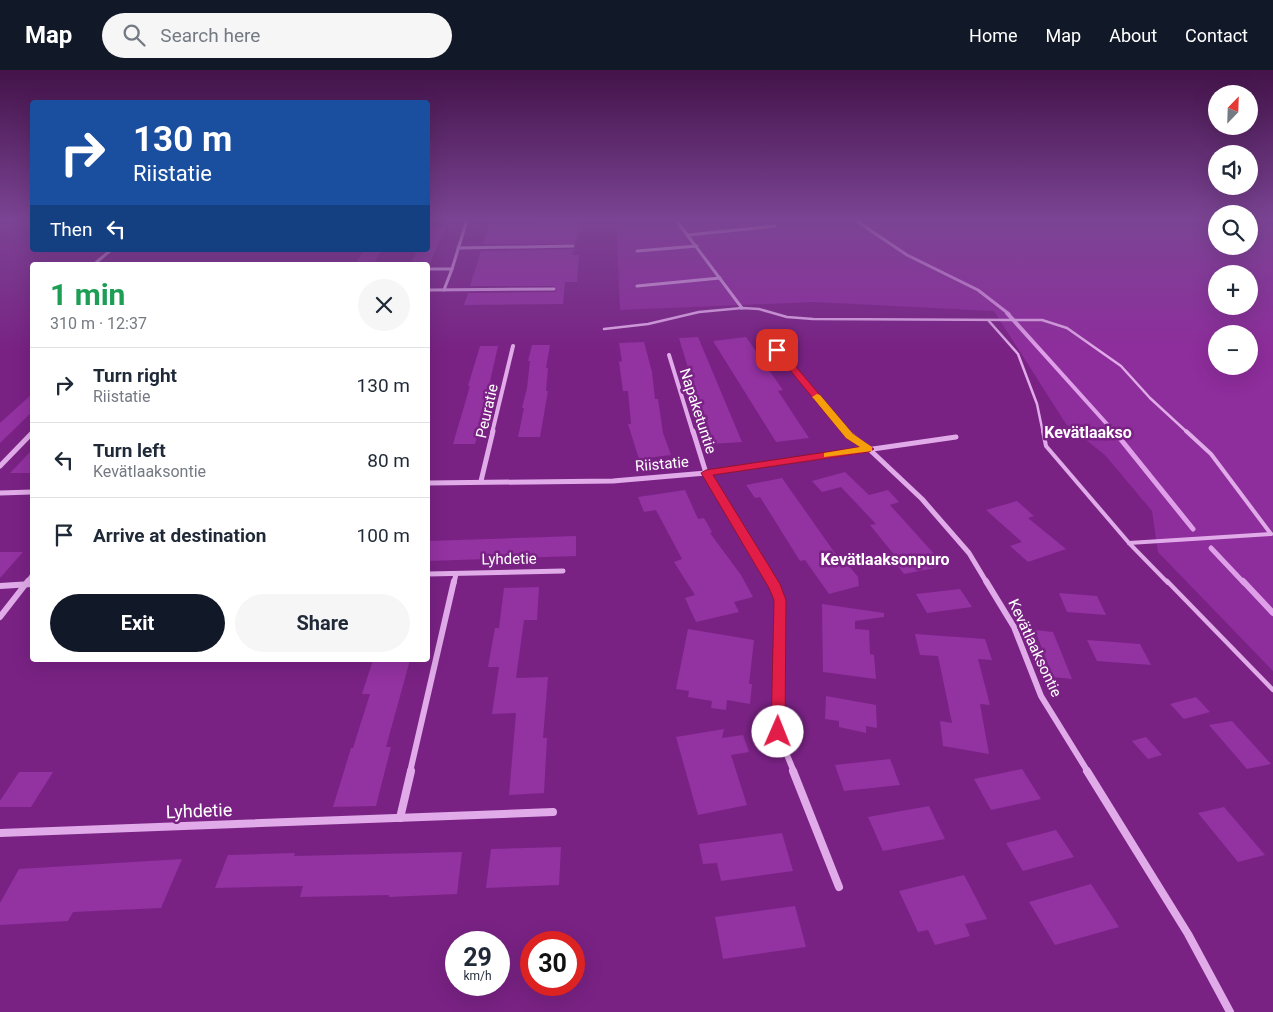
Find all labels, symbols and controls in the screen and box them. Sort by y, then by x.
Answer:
search box [102,13,452,58]
text: Map [25,21,72,49]
icon: search [120,21,148,49]
text: Search here [160,24,260,47]
text: Home [969,25,1018,46]
text: Map [1046,25,1081,46]
text: About [1109,25,1157,46]
text: Contact [1185,25,1248,46]
north arrow [1208,85,1258,135]
map controls [1208,85,1258,375]
text: 130 m [133,119,232,160]
icon: right [50,120,115,185]
button: sound [1208,145,1258,195]
text: Riistatie [133,161,212,186]
button: search [1208,205,1258,255]
icon: left [102,215,130,243]
text: Then [50,218,92,241]
button: + [1208,265,1258,315]
text: 1 min [50,277,125,312]
button: close [358,279,410,331]
text: 310 m · 12:37 [50,314,147,333]
button: − [1208,325,1258,375]
pin [756,329,798,371]
icon: arrive [763,336,791,364]
text: Turn right [93,364,177,387]
street label: Napaketuntie [676,366,720,456]
icon: right [50,371,78,399]
text: 130 m [357,374,410,397]
street label: Peuratie [472,382,502,440]
text: Riistatie [93,387,150,406]
district label: Kevätlaakso [1044,423,1132,442]
text: Turn left [93,439,166,462]
icon: left [50,446,78,474]
text: 80 m [367,449,410,472]
street label: Riistatie [634,453,690,475]
text: Kevätlaaksontie [93,462,206,481]
icon: arrive [50,521,78,549]
text: Arrive at destination [93,524,266,547]
text: 100 m [357,524,410,547]
street label: Lyhdetie [481,550,537,568]
district label: Kevätlaaksonpuro [820,550,950,569]
button: Exit [50,594,225,652]
button: Share [235,594,410,652]
street label: Kevätlaaksontie [1004,596,1066,700]
position arrow [751,705,803,757]
street label: Lyhdetie [165,799,233,822]
speed limit sign: 30 [520,931,585,996]
text: 29 [463,943,492,972]
text: km/h [463,969,492,983]

